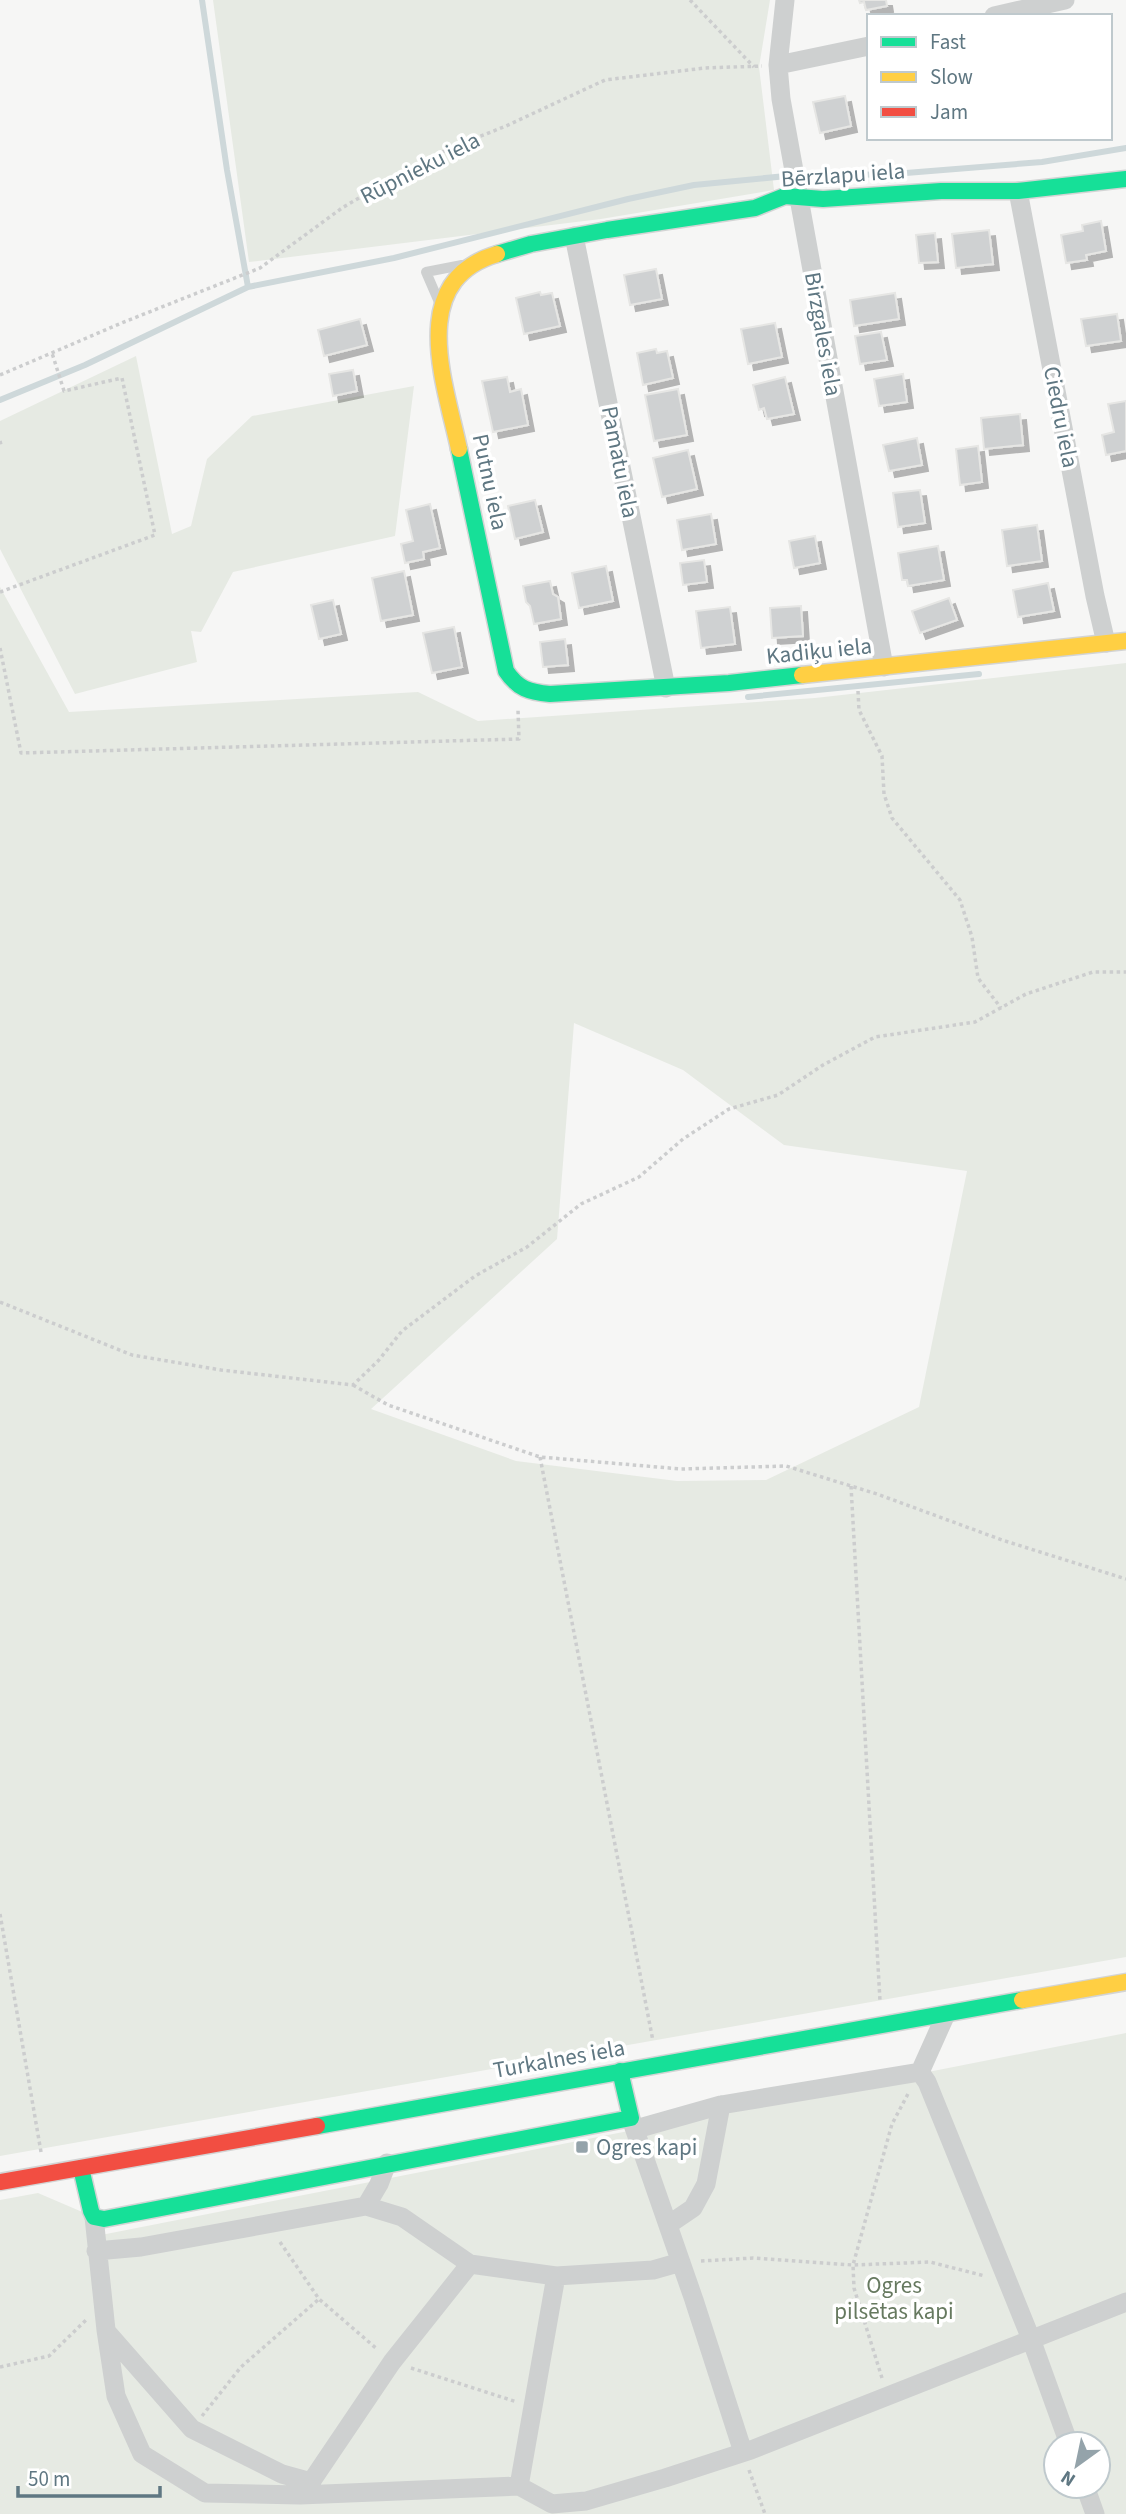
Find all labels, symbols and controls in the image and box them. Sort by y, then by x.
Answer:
legend [867,14,1112,140]
text: Fast [930,27,966,57]
text: Slow [930,62,973,92]
text: Jam [930,97,968,127]
street label: Rūpnieku iela [354,124,486,212]
street label: Bērzlapu iela [780,154,906,196]
street label: Birzgales iela [796,269,850,399]
street label: Ciedru iela [1035,363,1087,471]
street label: Pamatu iela [593,403,647,521]
street label: Putnu iela [464,431,516,533]
street label: Kadiķu iela [765,629,873,673]
street label: Turkalnes iela [491,2031,627,2087]
place label: Ogres kapi [596,2131,697,2164]
marker: Ogres kapi [574,2139,590,2155]
park label: Ogres pilsētas kapi [834,2269,954,2328]
north arrow [1042,2430,1112,2500]
scale bar [18,2454,159,2498]
text: N [1056,2463,1081,2493]
text: 50 m [28,2464,70,2494]

